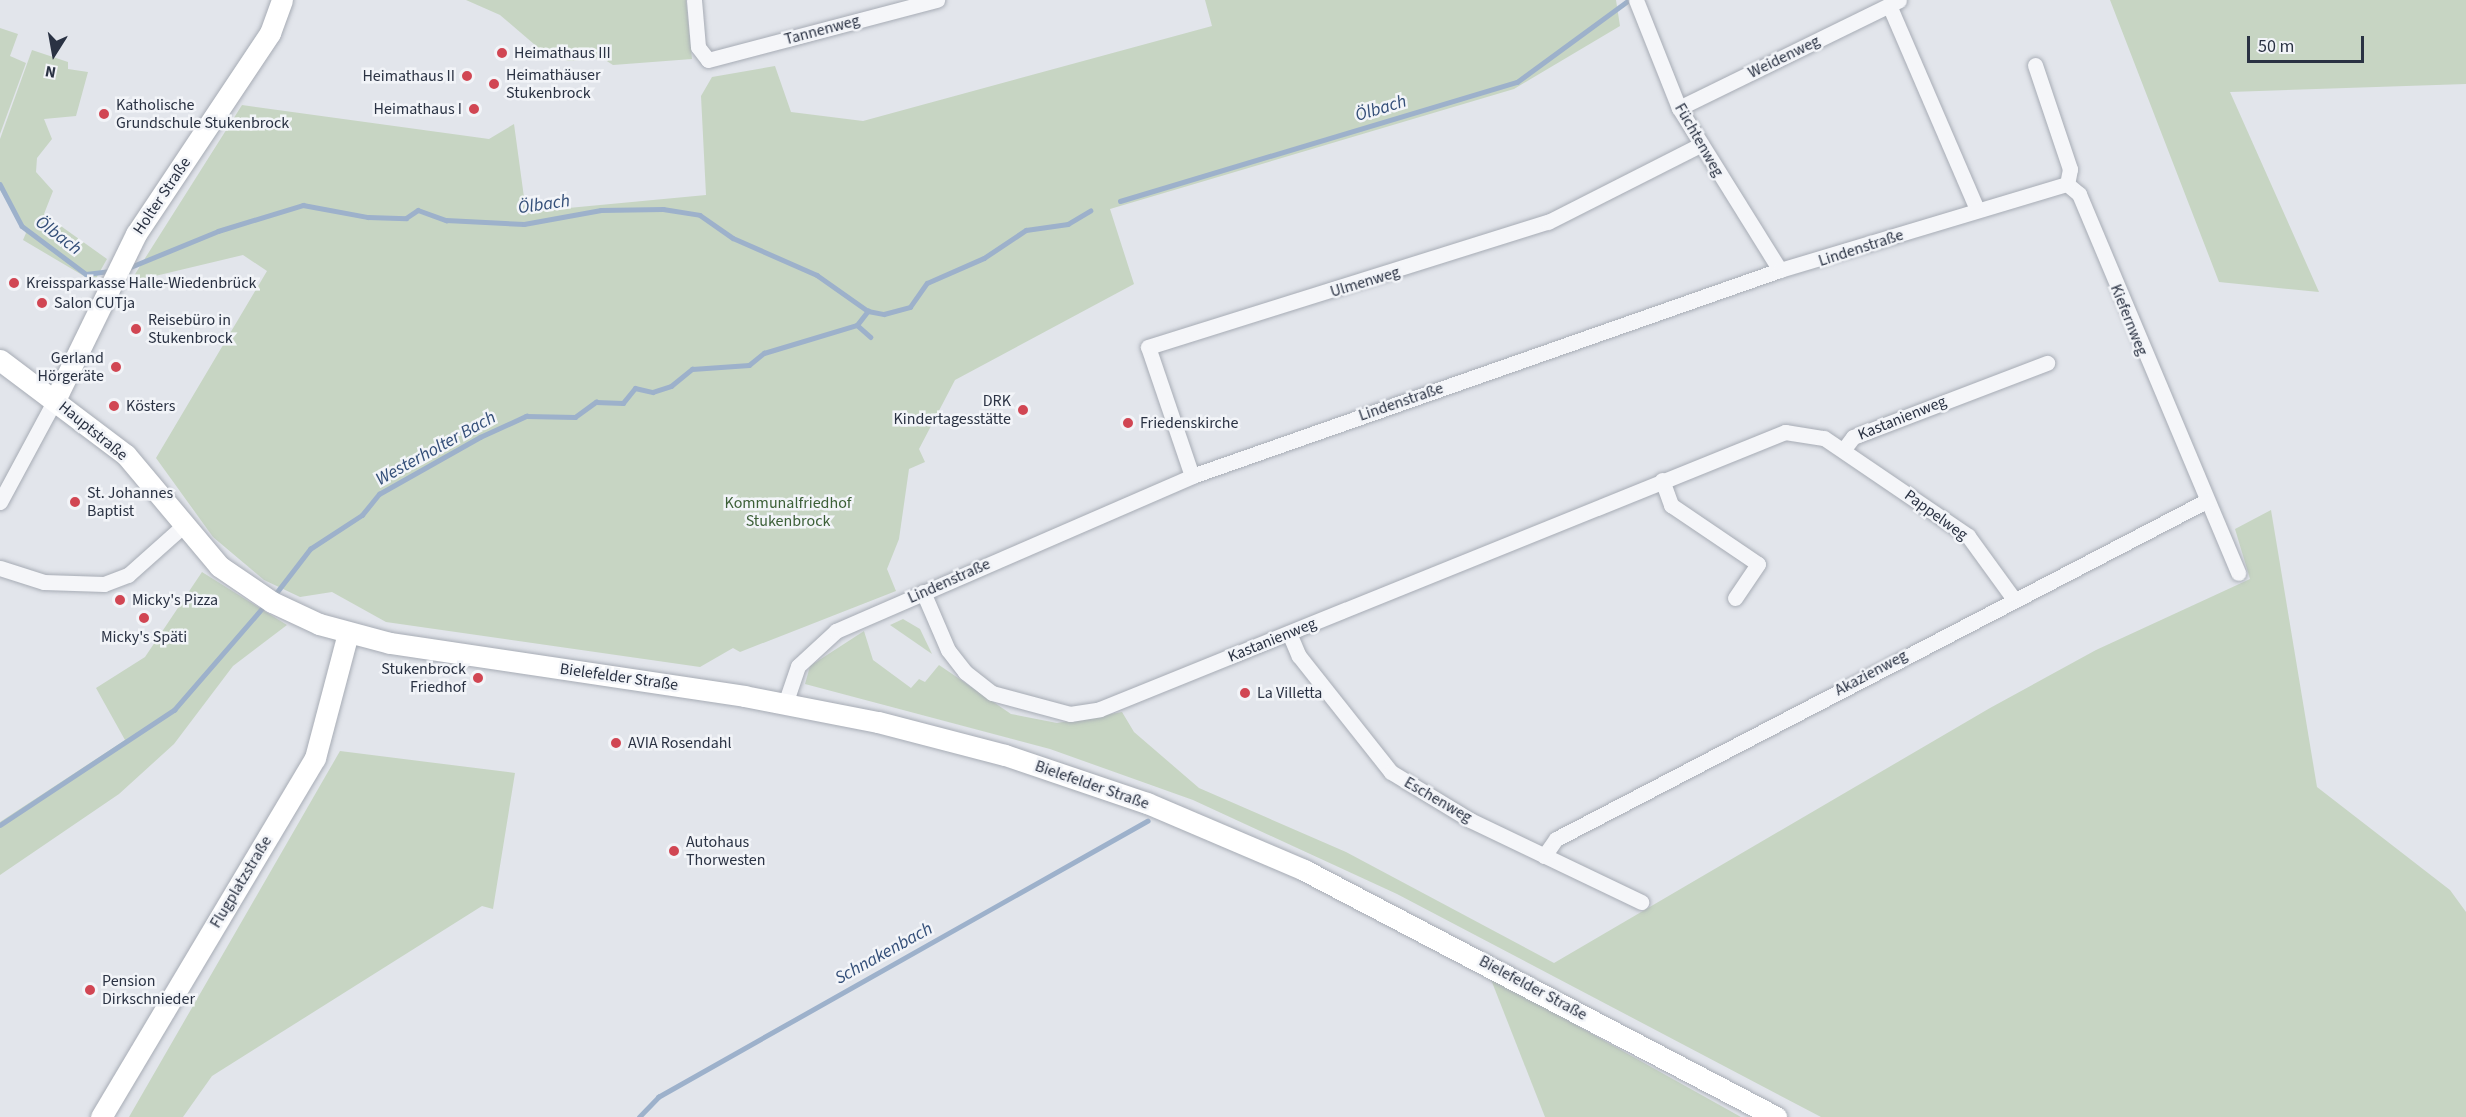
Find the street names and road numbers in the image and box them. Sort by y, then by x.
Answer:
street label: Tannenweg [782,11,862,49]
street label: Weidenweg [1745,31,1823,83]
street label: Füchtenweg [1670,100,1728,180]
street label: Holter Straße [129,154,195,238]
street label: Lindenstraße [1816,225,1906,271]
street label: Ulmenweg [1328,262,1402,302]
street label: Kiefernweg [2106,282,2152,358]
street label: Lindenstraße [1356,379,1446,425]
street label: Kastanienweg [1855,392,1949,444]
street label: Hauptstraße [55,397,131,465]
street label: Pappelweg [1901,486,1971,544]
street label: Lindenstraße [905,554,993,608]
street label: Kastanienweg [1225,614,1319,666]
street label: Akazienweg [1832,646,1910,700]
street label: Bielefelder Straße [559,659,679,695]
street label: Bielefelder Straße [1032,756,1152,814]
street label: Eschenweg [1401,773,1475,827]
street label: Flugplatzstraße [206,833,276,931]
street label: Bielefelder Straße [1476,952,1590,1024]

